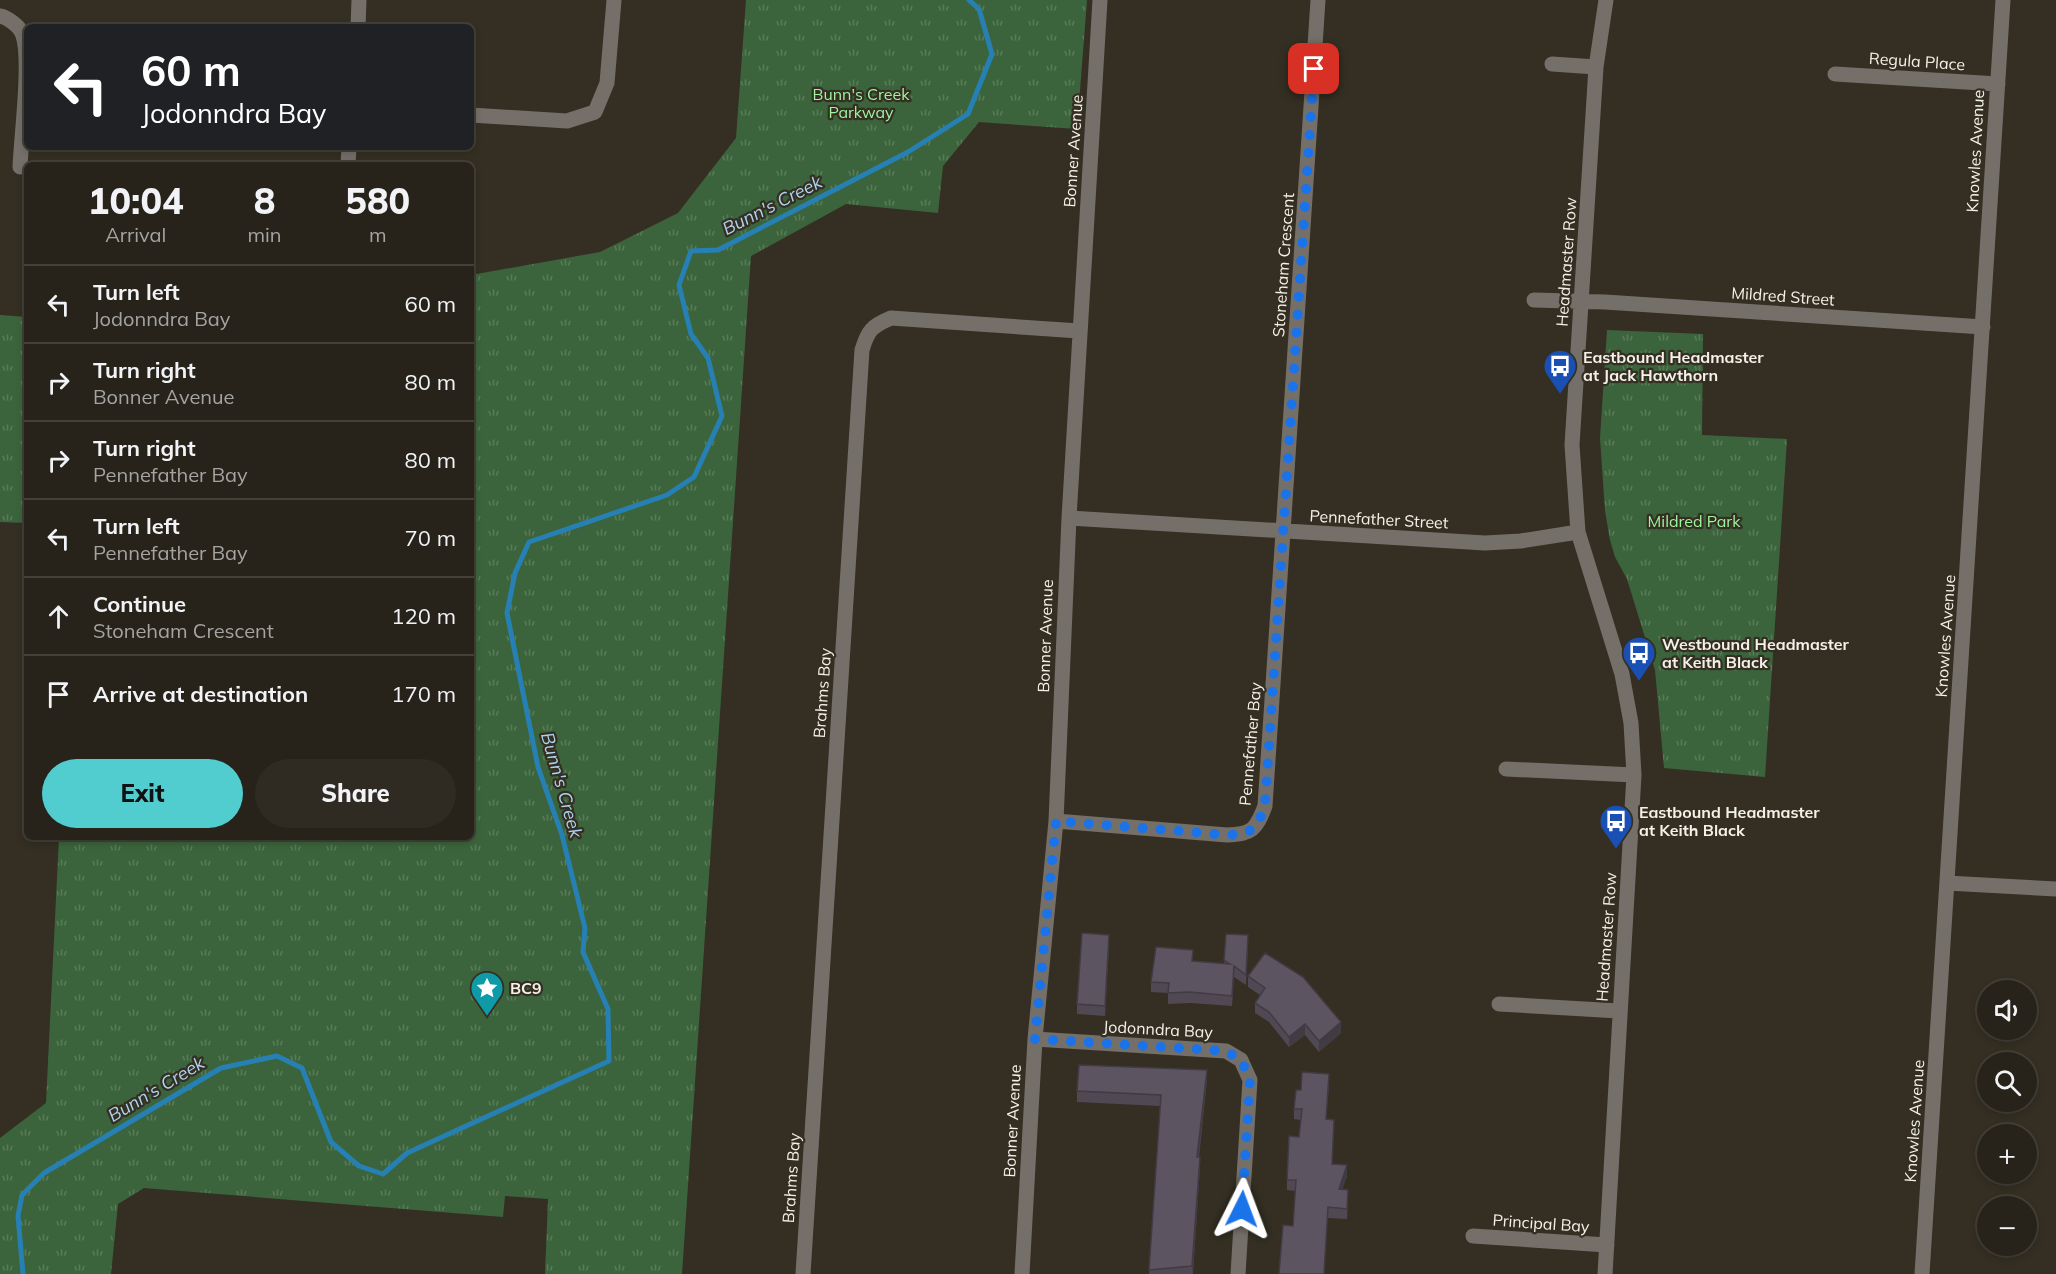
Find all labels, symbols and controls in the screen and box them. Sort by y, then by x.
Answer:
pin [1288,43,1339,94]
text: 60 m [141,44,241,97]
icon: left [42,48,120,126]
street label: Regula Place [1868,48,1966,74]
icon: arrive [1297,52,1330,85]
park label: Bunn's Creek Parkway [813,84,910,122]
street label: Knowles Avenue [1962,89,1988,213]
street label: Bonner Avenue [1059,94,1087,208]
text: Jodonndra Bay [141,96,326,130]
water label: Bunn's Creek [718,170,826,240]
text: 10:04 [88,178,184,223]
text: 8 [254,178,275,223]
text: 580 [345,178,410,223]
street label: Stoneham Crescent [1268,192,1298,338]
street label: Headmaster Row [1552,197,1581,327]
text: Arrival [105,222,166,247]
text: min [247,222,282,247]
text: m [369,222,387,247]
text: Turn left [93,278,180,306]
street label: Mildred Street [1731,282,1836,310]
icon: left [42,288,75,321]
text: 60 m [405,290,456,318]
text: Jodonndra Bay [93,306,230,331]
place label: Eastbound Headmaster at Jack Hawthorn [1583,347,1764,385]
bus stop icon: Eastbound Headmaster at Jack Hawthorn [1542,348,1578,395]
text: Turn right [93,356,196,384]
icon: right [42,366,75,399]
text: 80 m [405,368,456,396]
text: Bonner Avenue [93,384,235,409]
text: Turn right [93,434,196,462]
icon: right [42,444,75,477]
text: 80 m [405,446,456,474]
text: Pennefather Bay [93,462,248,487]
street label: Pennefather Street [1309,505,1449,533]
park label: Mildred Park [1648,511,1741,531]
text: Turn left [93,512,180,540]
icon: left [42,522,75,555]
text: 70 m [405,524,456,552]
text: Pennefather Bay [93,540,248,565]
street label: Knowles Avenue [1931,574,1959,698]
street label: Bonner Avenue [1033,579,1057,693]
text: Continue [93,590,186,618]
icon: ahead [42,600,75,633]
text: 120 m [391,602,456,630]
text: Stoneham Crescent [93,618,274,643]
place label: Westbound Headmaster at Keith Black [1662,634,1850,672]
bus stop icon: Westbound Headmaster at Keith Black [1621,635,1657,682]
street label: Brahms Bay [809,647,835,739]
icon: arrive [42,678,75,711]
text: Arrive at destination [93,680,308,708]
text: 170 m [391,680,456,708]
street label: Pennefather Bay [1235,681,1265,806]
water label: Bunn's Creek [536,729,588,841]
button: Exit [42,759,243,828]
button: Share [255,759,456,828]
place label: Eastbound Headmaster at Keith Black [1639,802,1820,840]
bus stop icon: Eastbound Headmaster at Keith Black [1598,803,1634,850]
street label: Headmaster Row [1592,872,1621,1002]
place icon: BC9 [469,970,505,1017]
place label: BC9 [510,978,542,998]
map controls [1977,980,2037,1256]
button: sound [1977,980,2037,1040]
street label: Jodonndra Bay [1103,1016,1214,1042]
water label: Bunn's Creek [103,1051,209,1127]
button: search [1977,1052,2037,1112]
street label: Knowles Avenue [1900,1059,1928,1183]
street label: Bonner Avenue [999,1064,1025,1178]
button: + [1977,1124,2037,1184]
street label: Brahms Bay [778,1132,804,1224]
position arrow [1210,1177,1274,1241]
button: − [1977,1196,2037,1256]
street label: Principal Bay [1492,1210,1591,1236]

